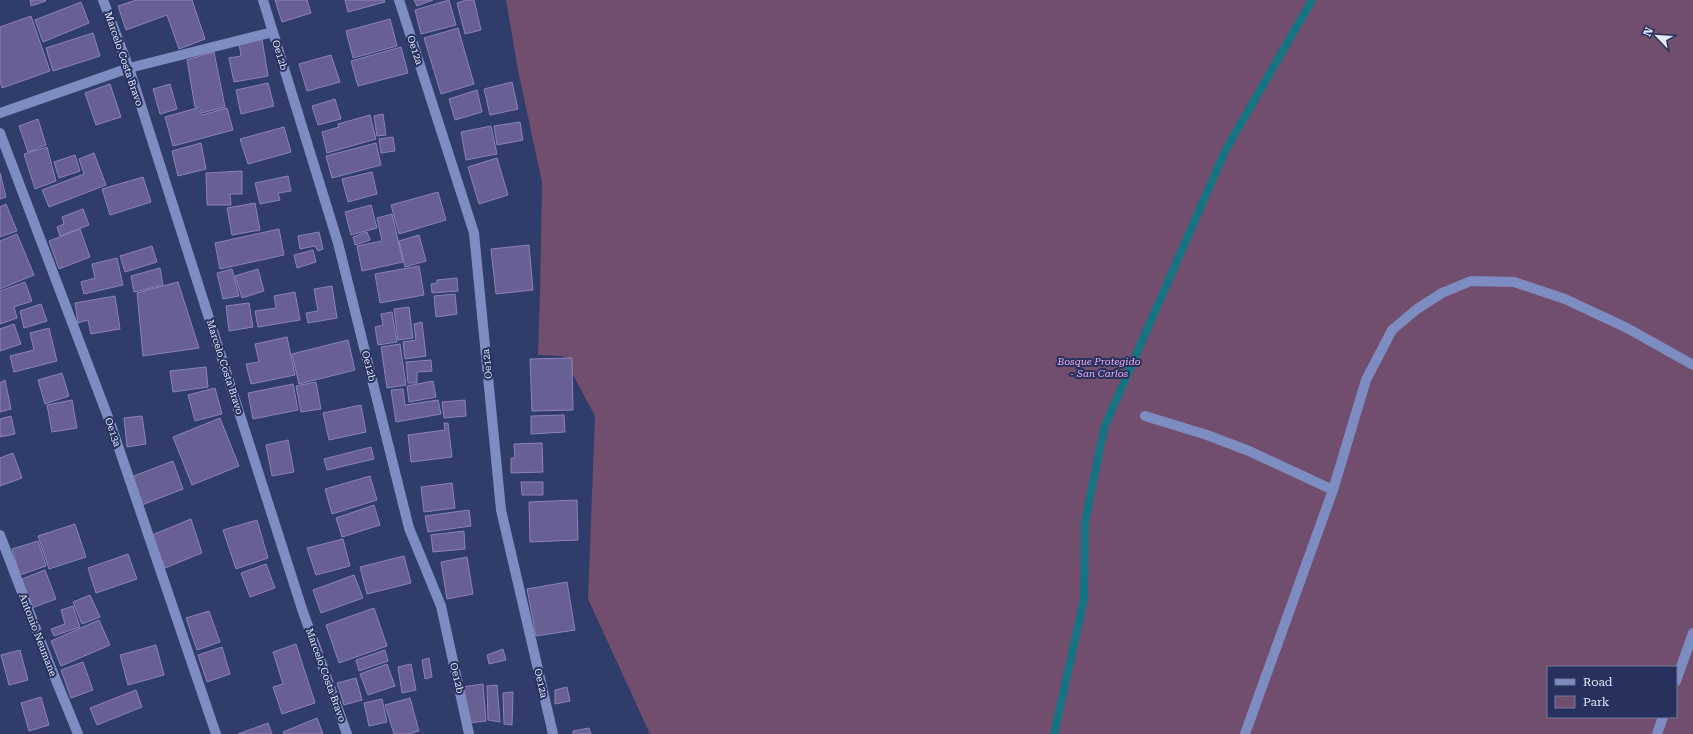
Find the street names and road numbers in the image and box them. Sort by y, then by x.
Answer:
street label: Marcelo Costa Bravo [103,10,145,108]
street label: Oe12a [405,34,425,67]
street label: Oe12b [270,39,290,71]
street label: Marcelo Costa Bravo [204,318,246,416]
street label: Oe12a [480,348,494,380]
street label: Oe12b [360,350,378,382]
street label: Oe13a [103,416,123,449]
street label: Antonio Neumane [17,592,59,678]
street label: Marcelo Costa Bravo [304,627,348,723]
street label: Oe12b [448,662,466,694]
street label: Oe12a [532,667,550,699]

